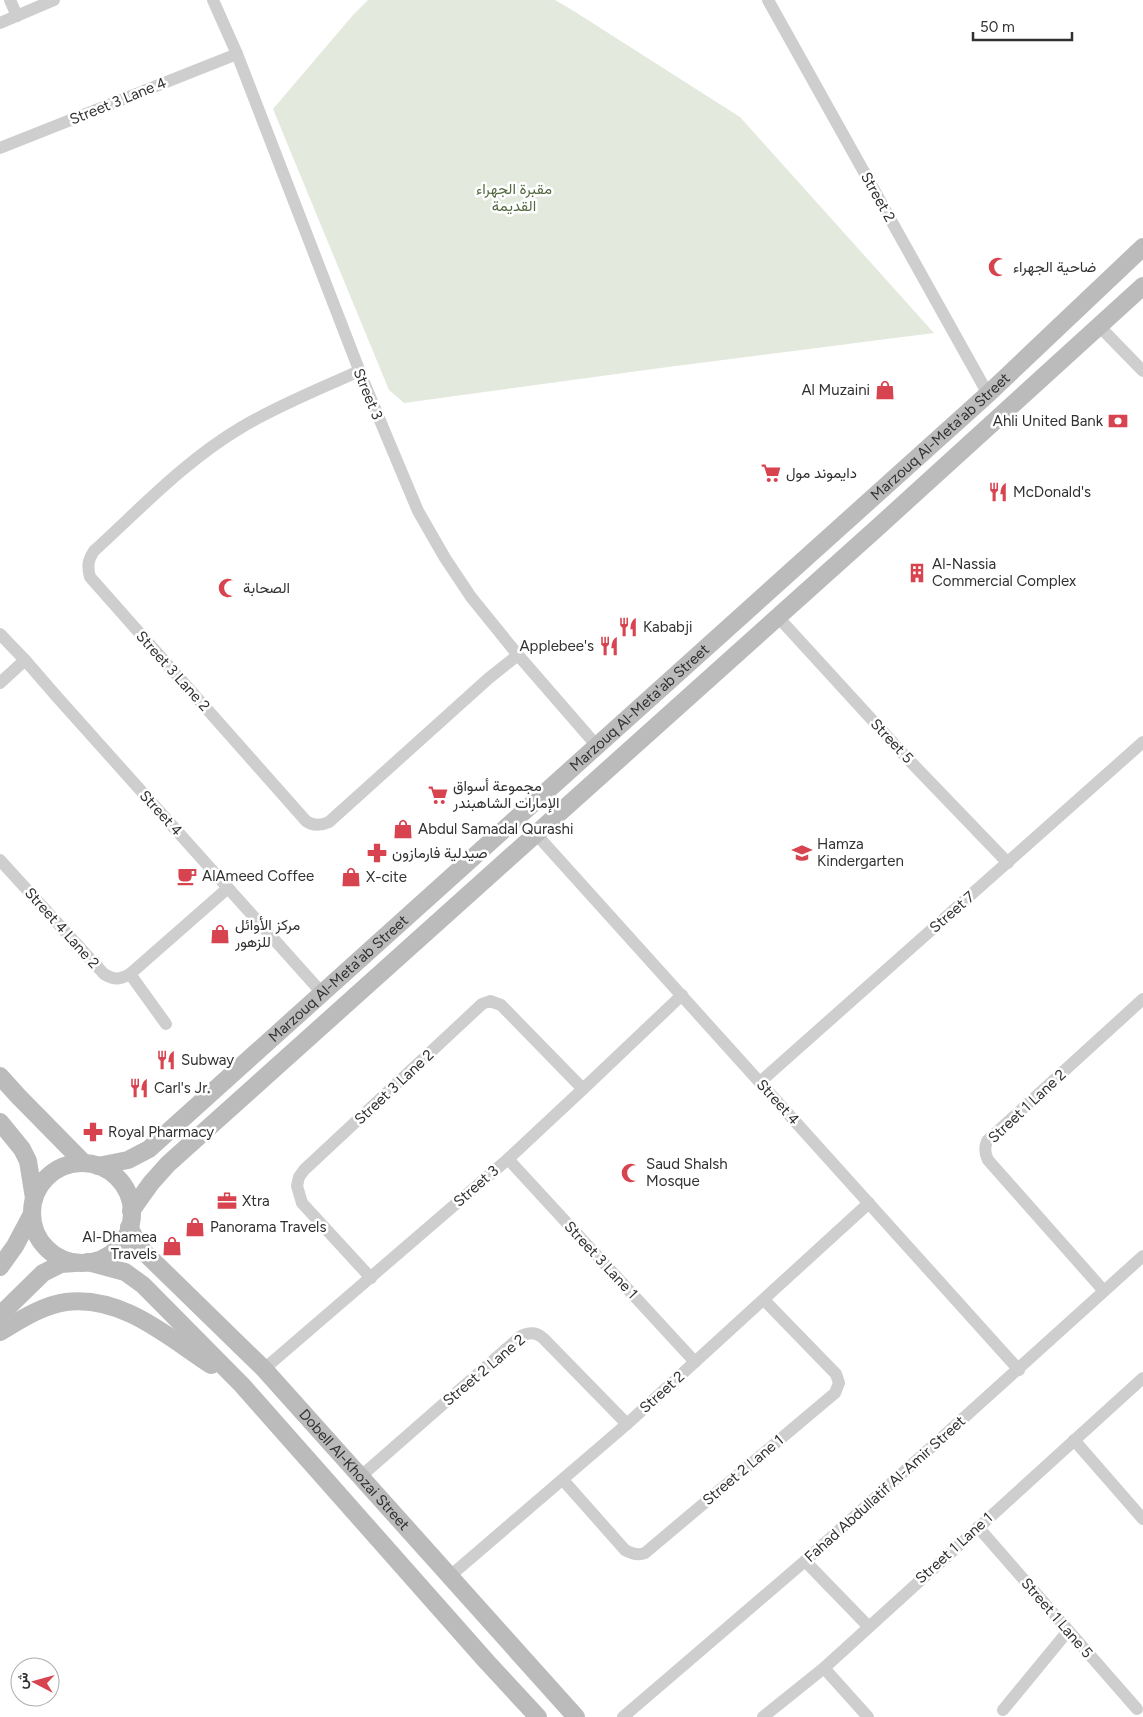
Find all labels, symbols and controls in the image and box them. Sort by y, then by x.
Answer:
scale bar [973,10,1072,42]
text: 50 m [980,18,1015,36]
street label: Street 3 Lane 4 [67,73,169,129]
street label: Street 2 [857,169,899,225]
park label: مقبرة الجهراء القديمة [476,180,552,215]
mosque icon: ضاحية الجهراء [987,256,1009,278]
place label: ضاحية الجهراء [1013,258,1096,276]
street label: Street 3 [350,366,386,422]
street label: Marzouq Al-Meta'ab Street [867,369,1014,504]
shop icon: Al Muzaini [874,379,896,401]
place label: Al Muzaini [801,381,870,399]
bank icon: Ahli United Bank [1107,410,1129,432]
place label: Ahli United Bank [993,412,1104,430]
supermarket icon: دايموند مول [760,462,782,484]
place label: دايموند مول [786,464,857,482]
restaurant icon: McDonald's [987,481,1009,503]
place label: McDonald's [1013,483,1091,501]
place label: Al-Nassia Commercial Complex [932,555,1076,590]
building icon: Al-Nassia Commercial Complex [906,562,928,584]
mosque icon: الصحابة [217,577,239,599]
place label: الصحابة [243,579,290,597]
restaurant icon: Kababji [617,616,639,638]
place label: Kababji [643,618,692,636]
street label: Street 3 Lane 2 [132,627,214,715]
restaurant icon: Applebee's [598,635,620,657]
place label: Applebee's [519,637,594,655]
street label: Marzouq Al-Meta'ab Street [566,640,713,775]
street label: Street 5 [867,715,917,767]
place label: مجموعة أسواق الإمارات الشاهبندر [452,777,560,813]
supermarket icon: مجموعة أسواق الإمارات الشاهبندر [427,784,449,806]
street label: Street 4 [136,787,186,839]
shop icon: Abdul Samadal Qurashi [392,818,414,840]
place label: Abdul Samadal Qurashi [418,820,573,838]
place label: Hamza Kindergarten [817,835,904,870]
pharmacy icon: صيدلية فارمازون [366,842,388,864]
school or university icon: Hamza Kindergarten [791,842,813,864]
place label: صيدلية فارمازون [392,844,488,862]
cafe icon: AlAmeed Coffee [176,865,198,887]
shop icon: X-cite [340,866,362,888]
place label: AlAmeed Coffee [202,867,314,885]
place label: X-cite [366,868,407,886]
street label: Street 4 Lane 2 [21,884,103,972]
street label: Street 7 [926,888,978,936]
street label: Marzouq Al-Meta'ab Street [265,911,412,1046]
place label: مركز الأوائل للزهور [234,916,300,951]
shop icon: مركز الأوائل للزهور [209,923,231,945]
street label: Street 3 Lane 2 [351,1046,437,1128]
restaurant icon: Subway [155,1049,177,1071]
place label: Subway [181,1051,234,1069]
street label: Street 1 Lane 2 [984,1065,1070,1147]
street label: Street 4 [753,1076,803,1128]
restaurant icon: Carl's Jr. [128,1077,150,1099]
place label: Carl's Jr. [154,1079,210,1097]
pharmacy icon: Royal Pharmacy [82,1121,104,1143]
place label: Royal Pharmacy [108,1123,214,1141]
place label: Saud Shalsh Mosque [646,1155,728,1190]
street label: Street 3 [450,1162,502,1210]
mosque icon: Saud Shalsh Mosque [620,1162,642,1184]
office icon: Xtra [216,1190,238,1212]
place label: Xtra [242,1192,270,1210]
shop icon: Panorama Travels [184,1216,206,1238]
street label: Street 3 Lane 1 [560,1217,642,1303]
place label: Panorama Travels [210,1218,326,1236]
place label: Al-Dhamea Travels [82,1228,157,1263]
shop icon: Al-Dhamea Travels [161,1235,183,1257]
street label: Street 2 Lane 2 [439,1330,529,1410]
street label: Street 2 [636,1367,688,1417]
street label: Dobell Al-Khozai Street [295,1405,413,1534]
street label: Fahad Abdullatif Al-Amir Street [801,1412,969,1566]
street label: Street 2 Lane 1 [699,1431,787,1509]
street label: Street 1 Lane 1 [912,1509,996,1587]
street label: Street 1 Lane 5 [1017,1574,1097,1662]
north arrow [10,1657,60,1707]
text: ش [13,1671,32,1690]

